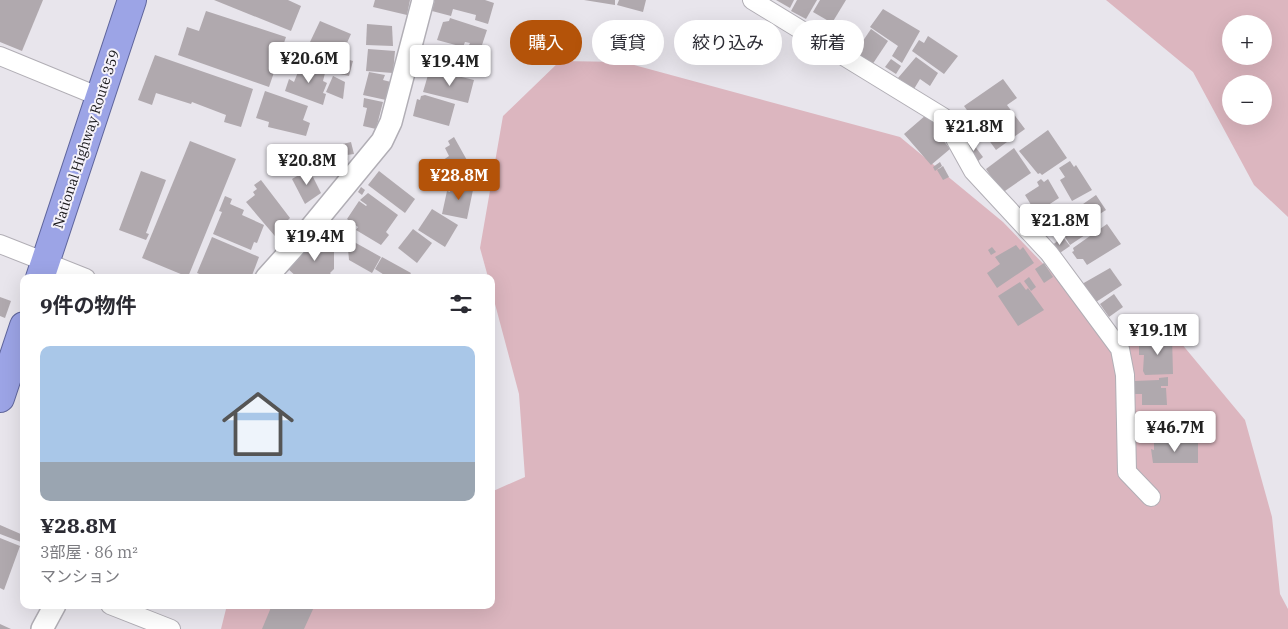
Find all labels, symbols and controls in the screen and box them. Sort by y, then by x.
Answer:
map controls [1222,15,1272,125]
button: + [1222,15,1272,65]
chip: 購入 [510,20,582,65]
chip: 賃貸 [592,20,664,65]
chip: 絞り込み [674,20,782,65]
chip: 新着 [792,20,864,65]
pin: ¥20.6M [268,42,350,84]
pin: ¥19.4M [409,44,491,87]
street label: National Highway Route 359 [49,47,123,231]
text: ¥20.6M [280,48,338,68]
text: ¥19.4M [421,51,479,71]
button: − [1222,75,1272,125]
pin: ¥21.8M [933,110,1015,152]
text: ¥21.8M [945,116,1003,136]
pin: ¥20.8M [266,144,348,186]
text: ¥20.8M [278,150,336,170]
pin: ¥28.8M [418,158,500,201]
text: ¥28.8M [430,165,488,185]
pin: ¥21.8M [1019,204,1101,246]
text: ¥21.8M [1031,210,1089,230]
pin: ¥19.4M [274,220,356,262]
text: ¥19.4M [286,226,344,246]
icon: filters [447,290,475,318]
text: 9件の物件 [40,291,137,319]
pin: ¥19.1M [1117,314,1199,356]
text: ¥19.1M [1129,320,1187,340]
icon: home [213,379,303,469]
pin: ¥46.7M [1134,410,1216,453]
text: ¥46.7M [1146,417,1204,437]
text: ¥28.8M [40,511,117,539]
text: 3部屋 · 86 m² [40,542,138,562]
text: マンション [40,566,120,586]

